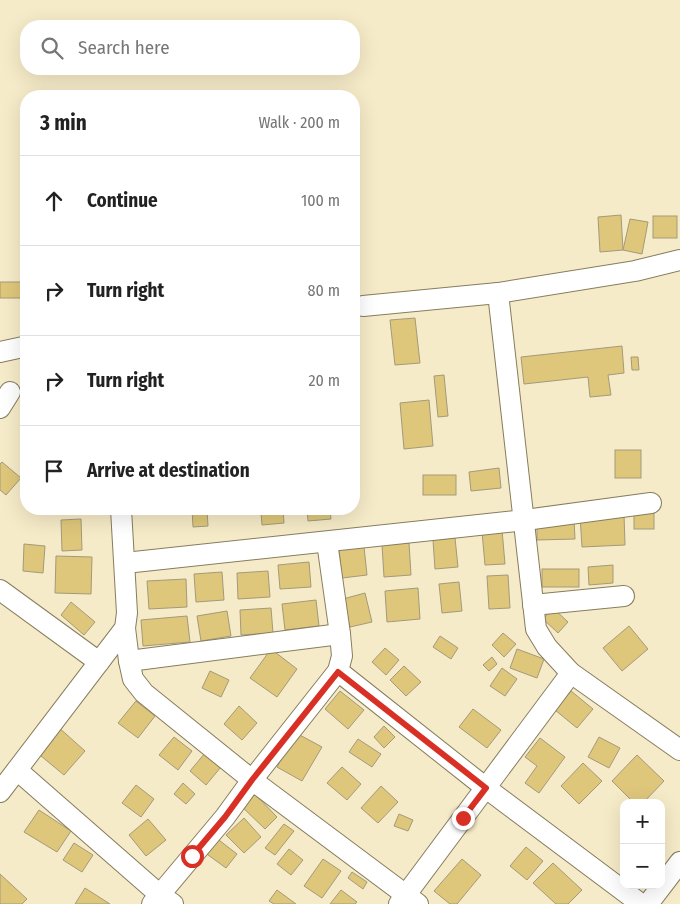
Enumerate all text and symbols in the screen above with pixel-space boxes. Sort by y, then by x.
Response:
search box [20,20,360,75]
icon: search [38,34,66,62]
text: Search here [78,36,170,59]
text: 3 min [40,110,87,136]
text: Walk · 200 m [258,113,340,132]
icon: ahead [40,187,68,215]
text: Continue [87,189,158,212]
text: 100 m [301,191,340,210]
icon: right [40,277,68,305]
text: Turn right [87,279,164,302]
text: 80 m [308,281,340,300]
icon: right [40,367,68,395]
text: Turn right [87,369,164,392]
text: 20 m [309,371,340,390]
icon: arrive [40,457,68,485]
text: Arrive at destination [87,459,250,482]
map controls [620,799,665,889]
button: + [620,799,665,844]
route end [452,807,475,830]
button: − [620,844,665,889]
route start [181,845,204,868]

